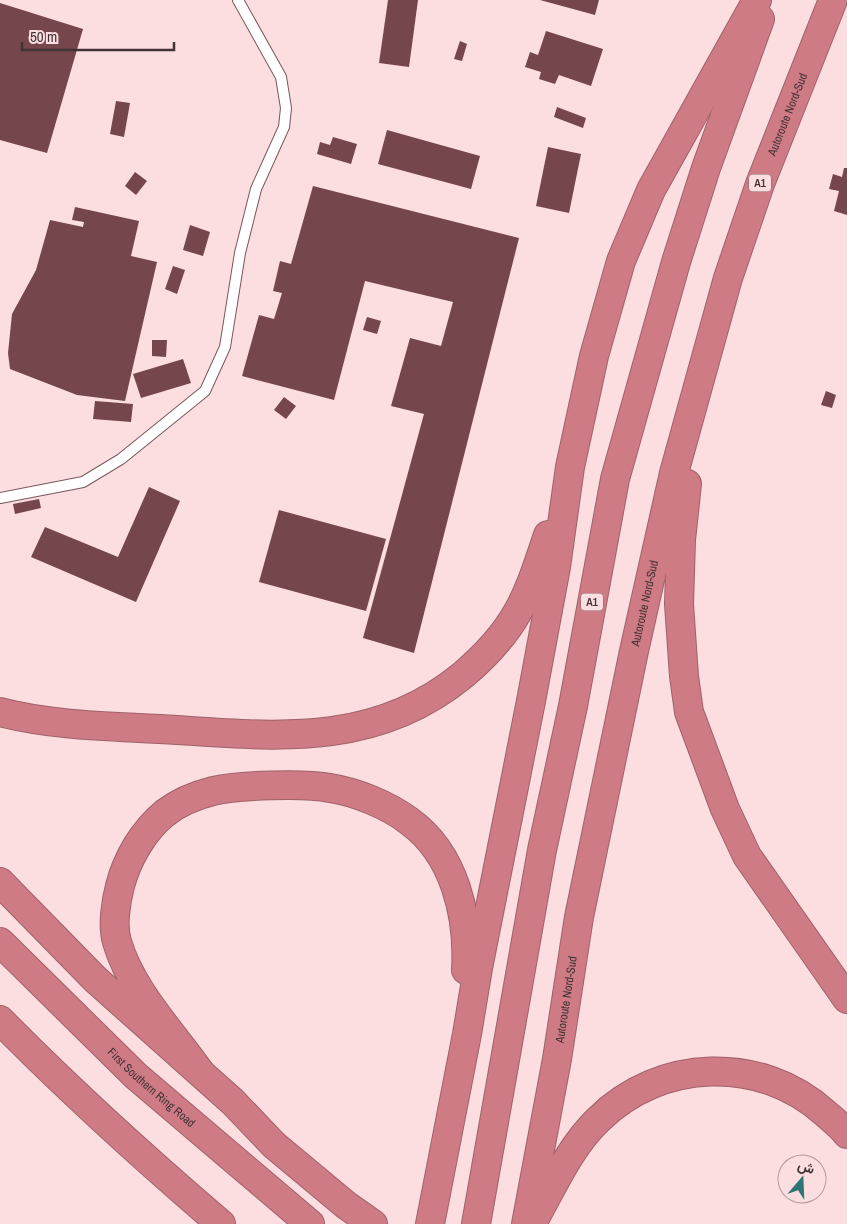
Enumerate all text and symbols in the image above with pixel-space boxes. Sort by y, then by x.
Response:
scale bar [22,20,175,52]
text: 50 m [30,26,57,47]
street label: Autoroute Nord-Sud [764,71,811,159]
road number: A1 [749,174,771,192]
street label: Autoroute Nord-Sud [627,559,662,649]
road number: A1 [581,594,603,610]
street label: Autoroute Nord-Sud [551,955,581,1045]
street label: First Southern Ring Road [104,1044,199,1131]
north arrow [777,1154,827,1204]
text: ش [795,1155,817,1178]

